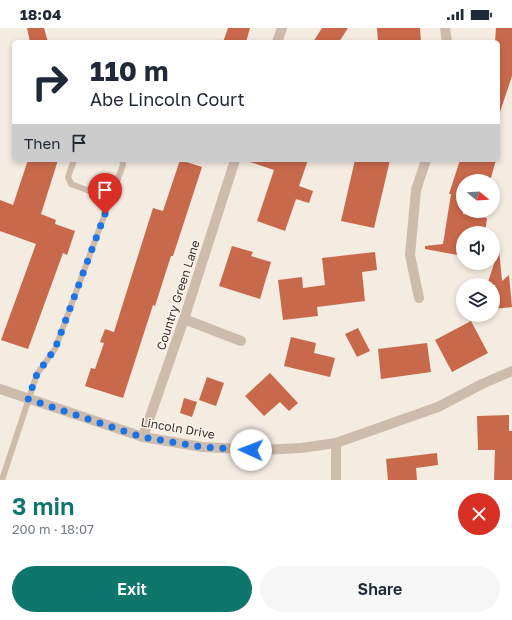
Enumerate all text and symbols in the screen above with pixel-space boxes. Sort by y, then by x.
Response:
text: 18:04 [20,5,61,23]
text: 110 m [90,54,169,87]
icon: right [24,56,76,108]
text: Abe Lincoln Court [90,88,245,110]
icon: arrive [68,132,90,154]
text: Then [24,134,60,152]
pin [88,173,122,214]
north arrow [456,174,500,218]
map controls [456,174,500,322]
icon: arrive [94,179,116,201]
button: sound [456,226,500,270]
street label: Country Green Lane [153,238,203,352]
button: layers [456,278,500,322]
street label: Lincoln Drive [140,414,216,442]
position arrow [230,429,272,471]
text: 3 min [12,491,75,520]
button: close [458,493,500,535]
text: 200 m · 18:07 [12,521,94,537]
button: Exit [12,566,252,612]
button: Share [260,566,500,612]

